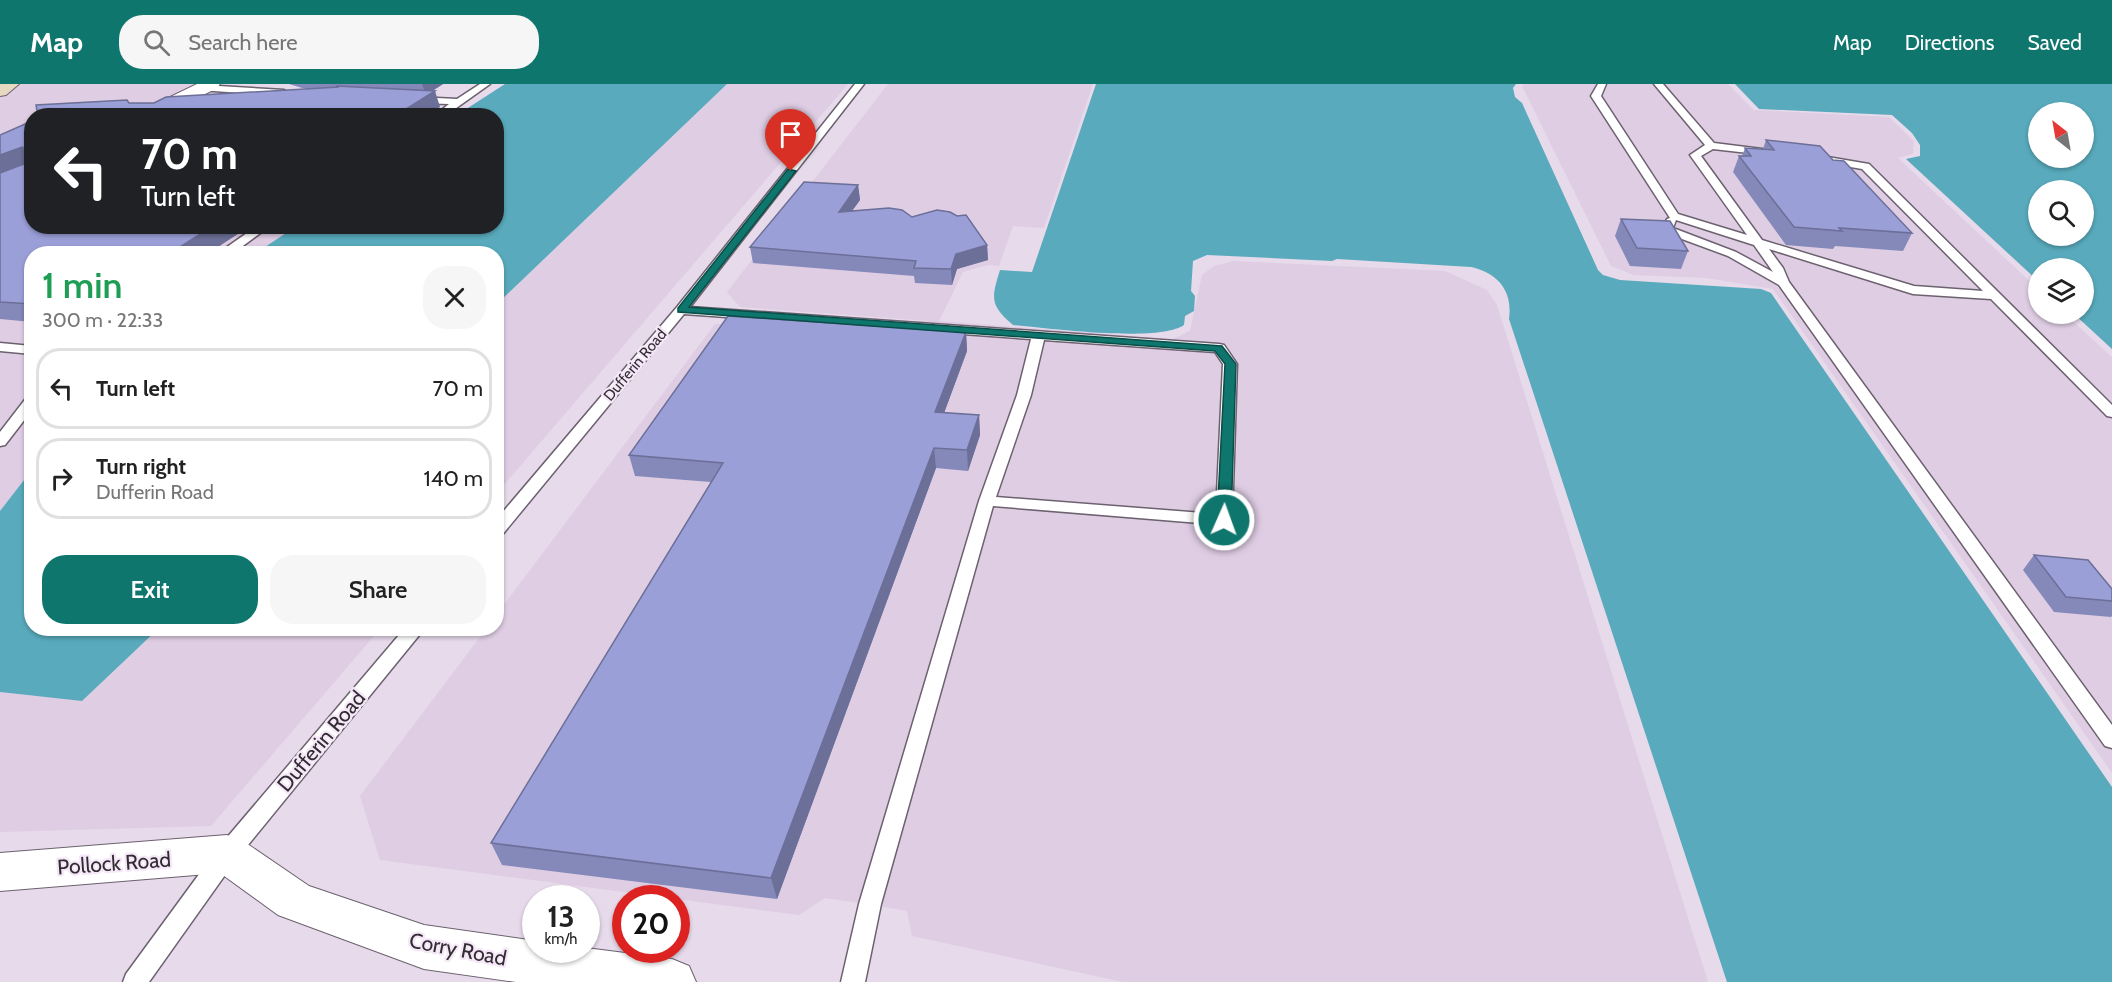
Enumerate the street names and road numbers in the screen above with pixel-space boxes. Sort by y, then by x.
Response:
street label: Dufferin Road [600,325,670,405]
street label: Dufferin Road [272,686,370,796]
street label: Pollock Road [56,847,172,879]
street label: Corry Road [407,927,509,971]

